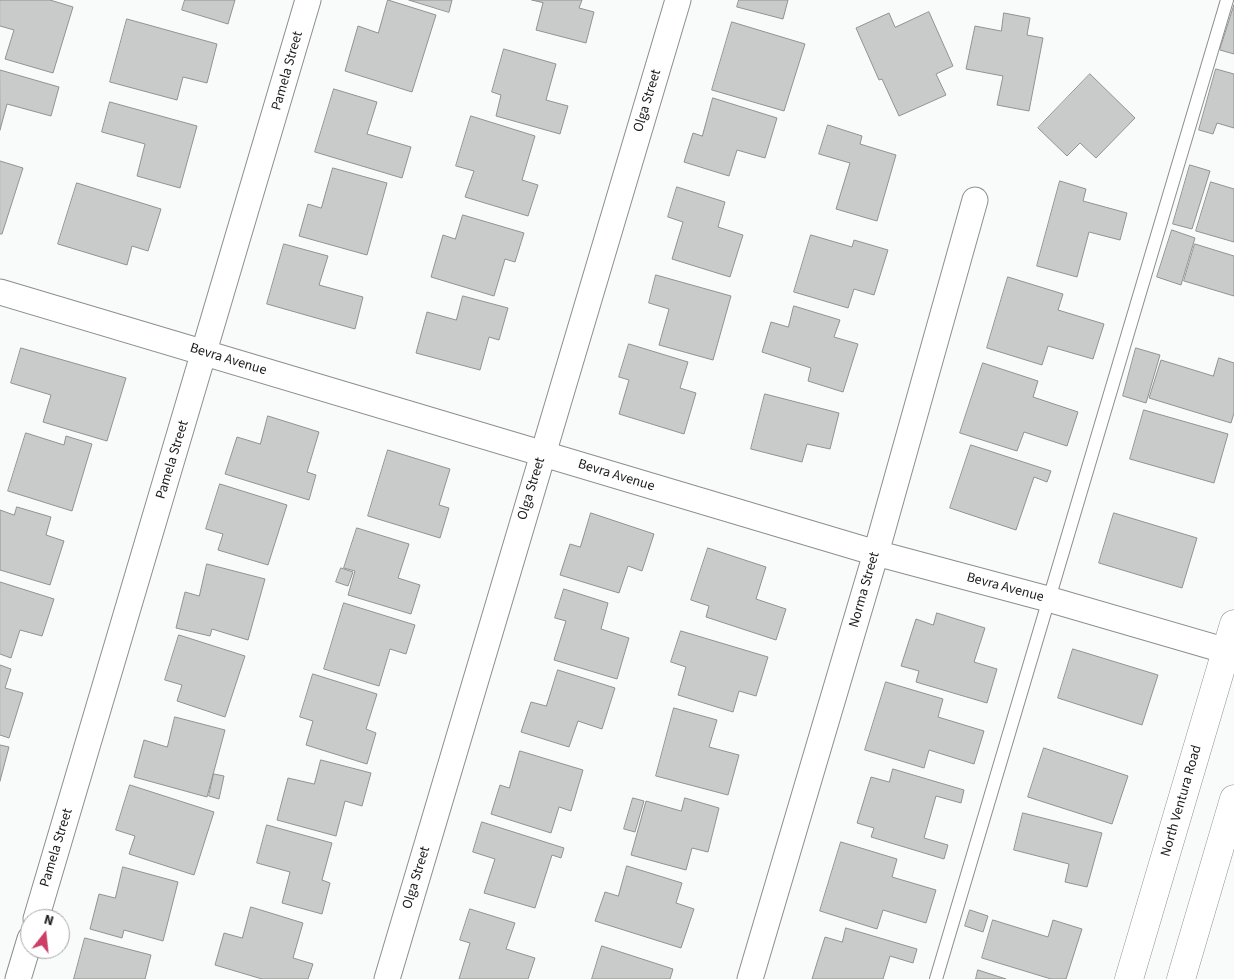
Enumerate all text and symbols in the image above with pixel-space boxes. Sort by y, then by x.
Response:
street label: Pamela Street [269,30,307,112]
street label: Olga Street [631,68,665,134]
street label: Bevra Avenue [188,340,268,380]
street label: Pamela Street [153,419,193,501]
street label: Olga Street [515,456,549,522]
street label: Bevra Avenue [576,456,656,496]
street label: Norma Street [846,550,884,630]
street label: Bevra Avenue [965,570,1045,606]
street label: North Ventura Road [1158,743,1206,859]
street label: Pamela Street [37,807,77,889]
street label: Olga Street [400,845,434,911]
north arrow [20,909,70,959]
text: N [42,910,56,931]

